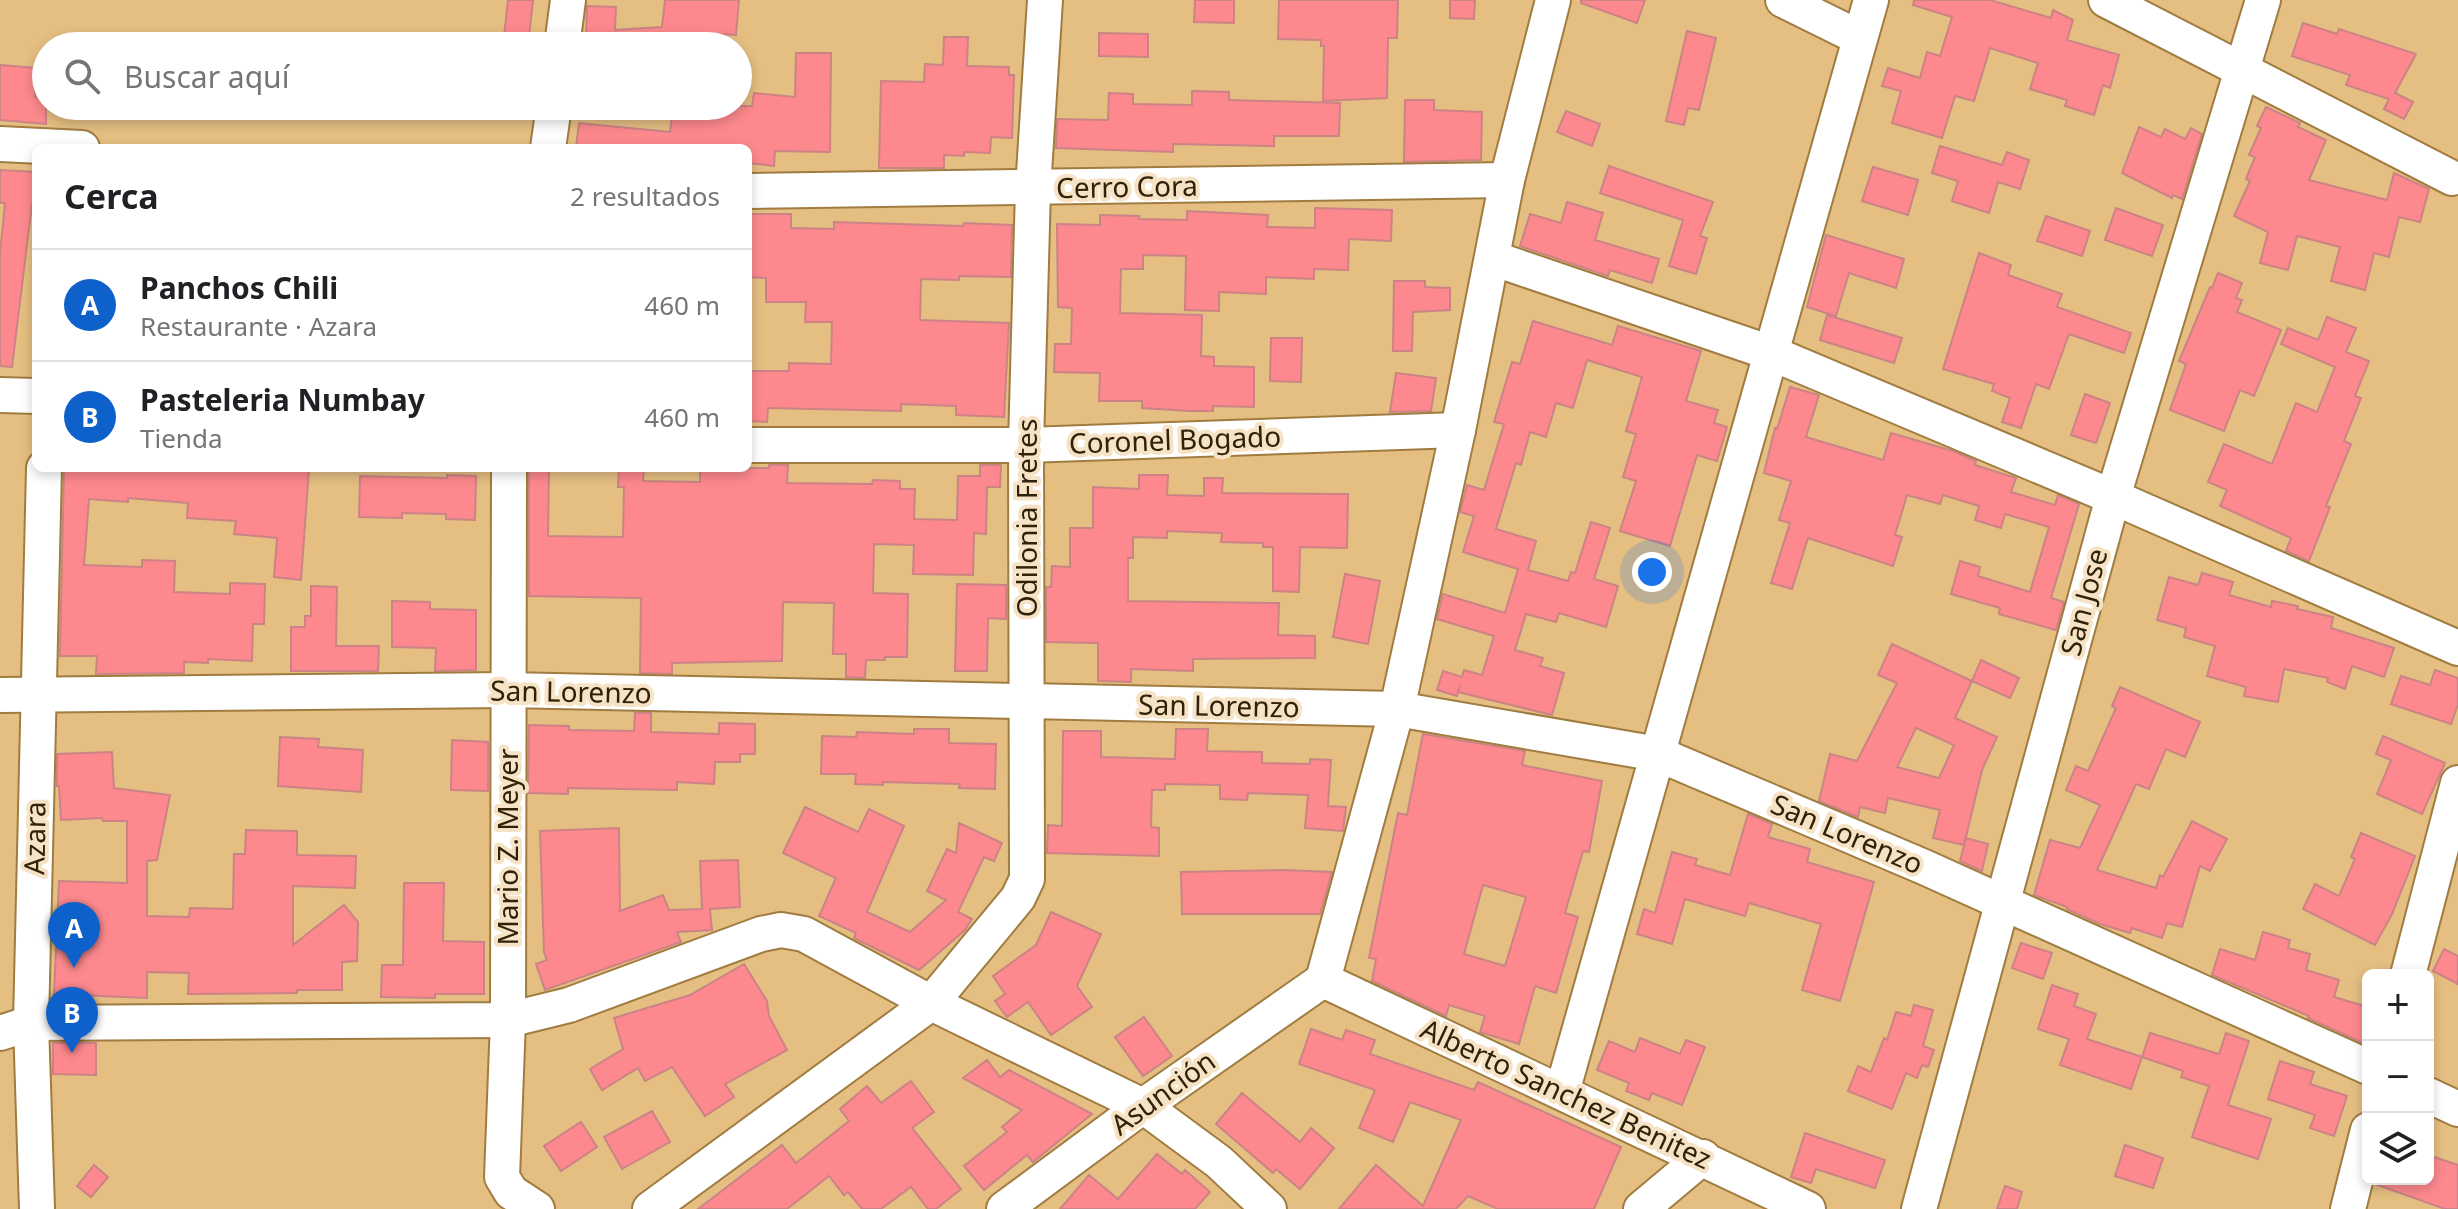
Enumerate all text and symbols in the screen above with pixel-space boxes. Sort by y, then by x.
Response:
search box [32,32,752,120]
icon: search [60,54,104,98]
text: Buscar aquí [124,56,289,97]
street label: Cerro Cora [1056,166,1198,206]
text: Cerca [64,173,159,219]
text: 2 resultados [570,178,720,214]
text: Panchos Chili [140,267,338,308]
text: A [81,287,99,323]
text: 460 m [644,287,720,323]
text: Restaurante · Azara [140,308,377,344]
text: Pasteleria Numbay [140,379,425,420]
text: B [81,399,99,435]
text: 460 m [644,399,720,435]
street label: Coronel Bogado [1068,416,1282,462]
street label: Odilonia Fretes [1007,419,1045,617]
text: Tienda [140,420,222,456]
street label: San Jose [2051,544,2116,660]
your location [1632,552,1672,592]
street label: San Lorenzo [490,671,652,711]
street label: San Lorenzo [1138,685,1300,725]
street label: Mario Z. Meyer [488,748,526,946]
street label: San Lorenzo [1766,784,1929,882]
street label: Azara [14,801,54,875]
pin: A [48,902,100,968]
map controls [2362,969,2434,1185]
button: + [2362,969,2434,1041]
pin: B [46,987,98,1053]
street label: Alberto Sanchez Benitez [1415,1009,1718,1177]
street label: Asunción [1102,1041,1222,1143]
button: − [2362,1041,2434,1113]
button: layers [2362,1113,2434,1185]

